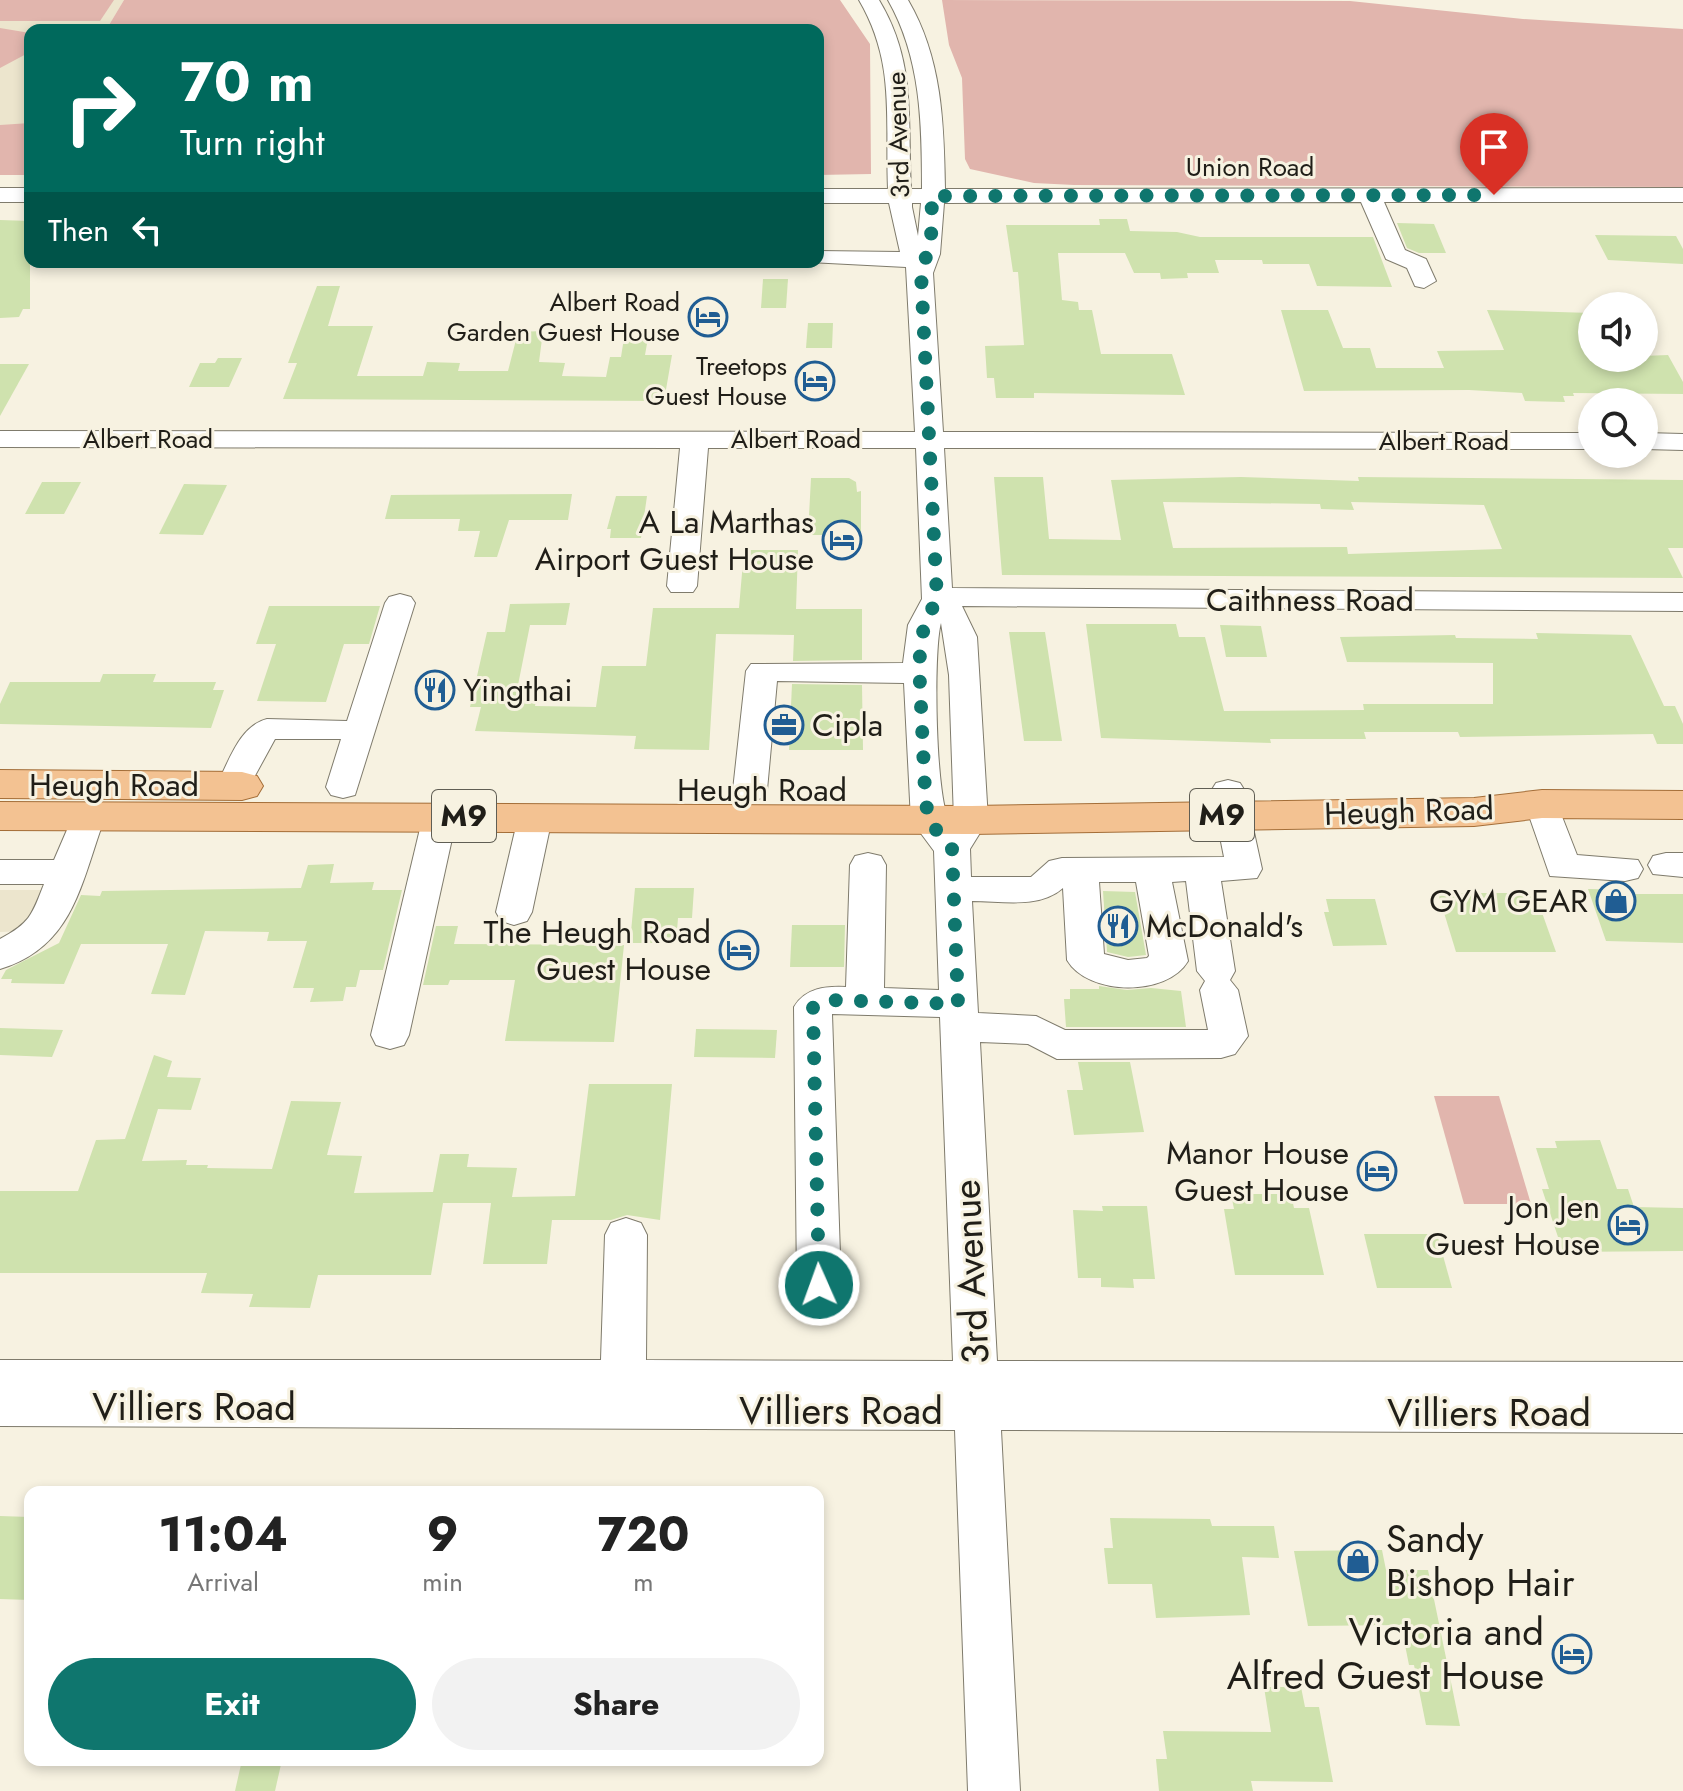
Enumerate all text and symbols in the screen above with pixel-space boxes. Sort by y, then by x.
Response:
text: 70 m [180,41,314,122]
icon: right [48,56,152,160]
street label: 3rd Avenue [877,71,919,199]
pin [1460,113,1528,195]
text: Turn right [180,116,325,168]
icon: arrive [1472,125,1516,169]
street label: Union Road [1186,148,1314,186]
icon: left [125,208,169,252]
text: Then [48,209,109,252]
place label: Albert Road Garden Guest House [447,283,680,351]
map controls [1578,292,1658,468]
button: sound [1578,292,1658,372]
hotel icon: Albert Road Garden Guest House [687,296,729,338]
place label: Treetops Guest House [645,347,787,415]
hotel icon: Treetops Guest House [794,360,836,402]
button: search [1578,388,1658,468]
street label: Albert Road [83,420,213,458]
street label: Albert Road [731,420,861,458]
street label: Albert Road [1379,422,1509,460]
place label: A La Marthas Airport Guest House [535,499,814,582]
hotel icon: A La Marthas Airport Guest House [821,519,863,561]
street label: Caithness Road [1206,577,1414,623]
place label: Yingthai [463,667,573,713]
restaurant icon: Yingthai [414,669,456,711]
place label: Cipla [812,702,883,748]
office icon: Cipla [763,704,805,746]
street label: Heugh Road [29,762,199,808]
street label: Heugh Road [677,767,847,813]
street label: Heugh Road [1323,785,1495,837]
road number: M9 [1190,789,1254,841]
road number: M9 [432,790,496,842]
place label: GYM GEAR [1429,878,1588,924]
shop icon: GYM GEAR [1595,880,1637,922]
place label: McDonald's [1146,903,1303,949]
restaurant icon: McDonald's [1097,905,1139,947]
place label: The Heugh Road Guest House [483,909,711,992]
hotel icon: The Heugh Road Guest House [718,929,760,971]
place label: Manor House Guest House [1166,1130,1349,1213]
hotel icon: Manor House Guest House [1356,1150,1398,1192]
street label: 3rd Avenue [938,1178,1003,1366]
place label: Jon Jen Guest House [1425,1184,1600,1267]
hotel icon: Jon Jen Guest House [1607,1204,1649,1246]
position arrow [777,1243,861,1327]
street label: Villiers Road [92,1379,296,1434]
street label: Villiers Road [739,1383,943,1438]
street label: Villiers Road [1387,1385,1591,1440]
text: 11:04 [158,1500,288,1569]
text: 9 [427,1500,459,1569]
text: 720 [597,1500,690,1569]
place label: Sandy Bishop Hair [1386,1511,1575,1610]
shop icon: Sandy Bishop Hair [1337,1540,1379,1582]
text: Arrival [187,1563,259,1601]
text: min [422,1563,463,1601]
text: m [633,1563,654,1601]
place label: Victoria and Alfred Guest House [1227,1604,1544,1703]
hotel icon: Victoria and Alfred Guest House [1551,1633,1593,1675]
button: Exit [48,1658,416,1750]
button: Share [432,1658,800,1750]

